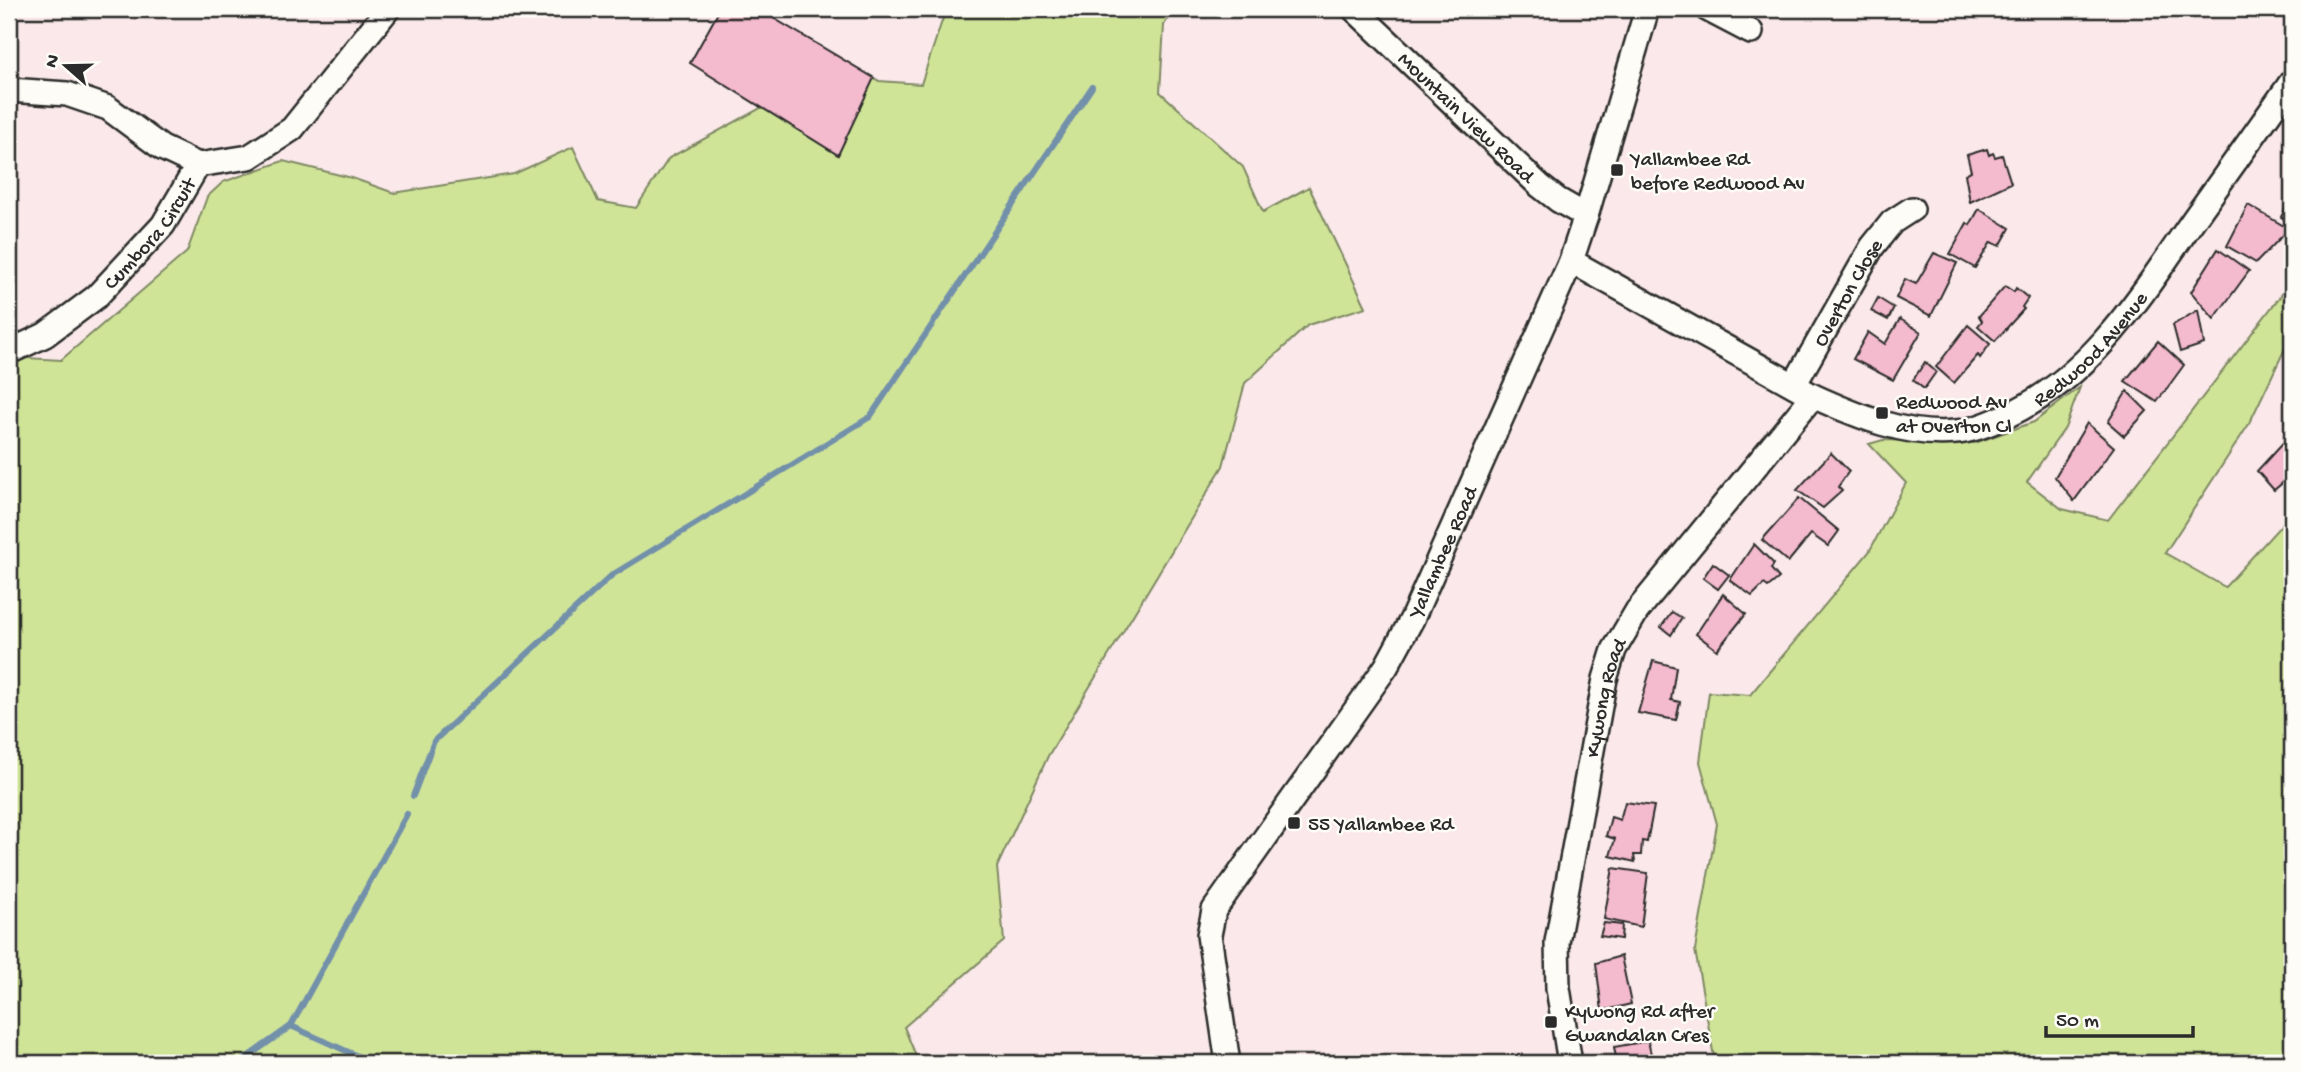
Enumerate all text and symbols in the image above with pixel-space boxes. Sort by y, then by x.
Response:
north arrow [32,32,102,102]
street label: Mountain View Road [1391,48,1539,191]
text: N [40,52,66,71]
place label: Yallambee Rd before Redwood Av [1629,149,1805,198]
marker: Yallambee Rd before Redwood Av [1609,162,1625,178]
street label: Cumbora Circuit [100,172,205,296]
street label: Overton Close [1809,234,1891,352]
street label: Redwood Avenue [2030,287,2156,414]
place label: Redwood Av at Overton Cl [1896,392,2012,441]
marker: Redwood Av at Overton Cl [1874,405,1890,421]
street label: Yallambee Road [1404,482,1486,624]
street label: Kywong Road [1582,633,1635,760]
place label: 55 Yallambee Rd [1308,814,1455,839]
marker: 55 Yallambee Rd [1286,815,1302,831]
scale bar [2046,995,2192,1039]
place label: Kywong Rd after Gwandalan Cres [1565,1001,1716,1050]
text: 50 m [2056,1010,2099,1035]
marker: Kywong Rd after Gwandalan Cres [1543,1014,1559,1030]

